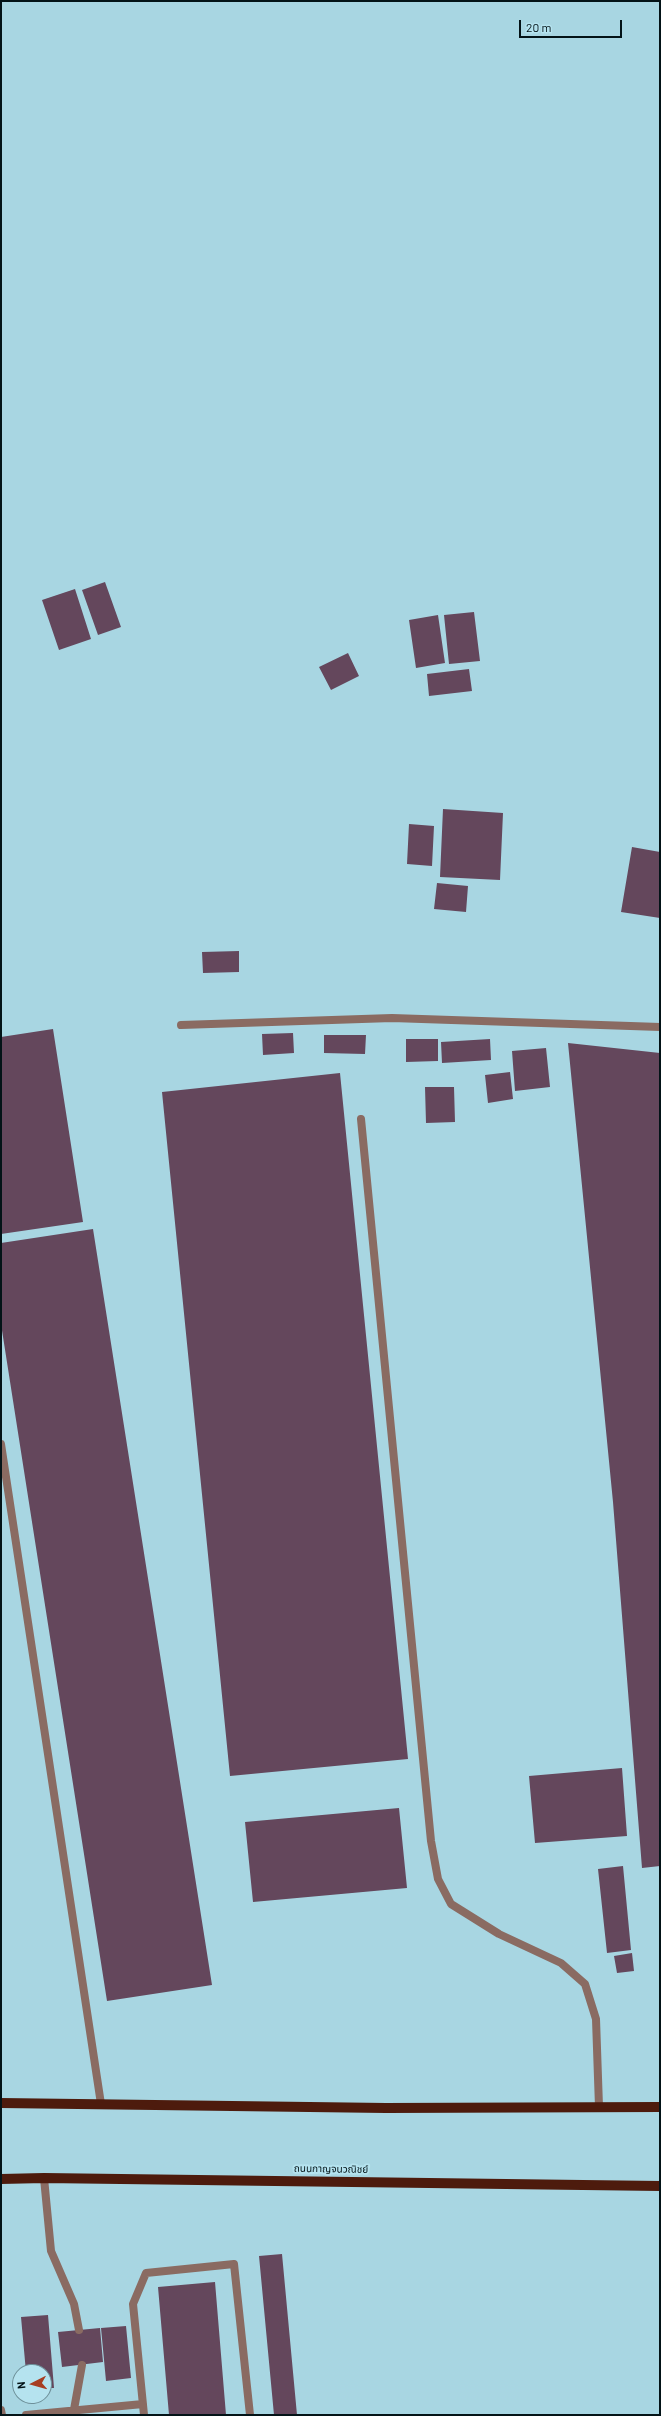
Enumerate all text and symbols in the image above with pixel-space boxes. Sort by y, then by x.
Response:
scale bar [521,12,624,38]
text: 20 m [526,20,552,34]
street label: ถนนกาญจนวณิชย์ [294,2162,368,2176]
north arrow [12,2364,52,2404]
text: N [14,2381,27,2390]

